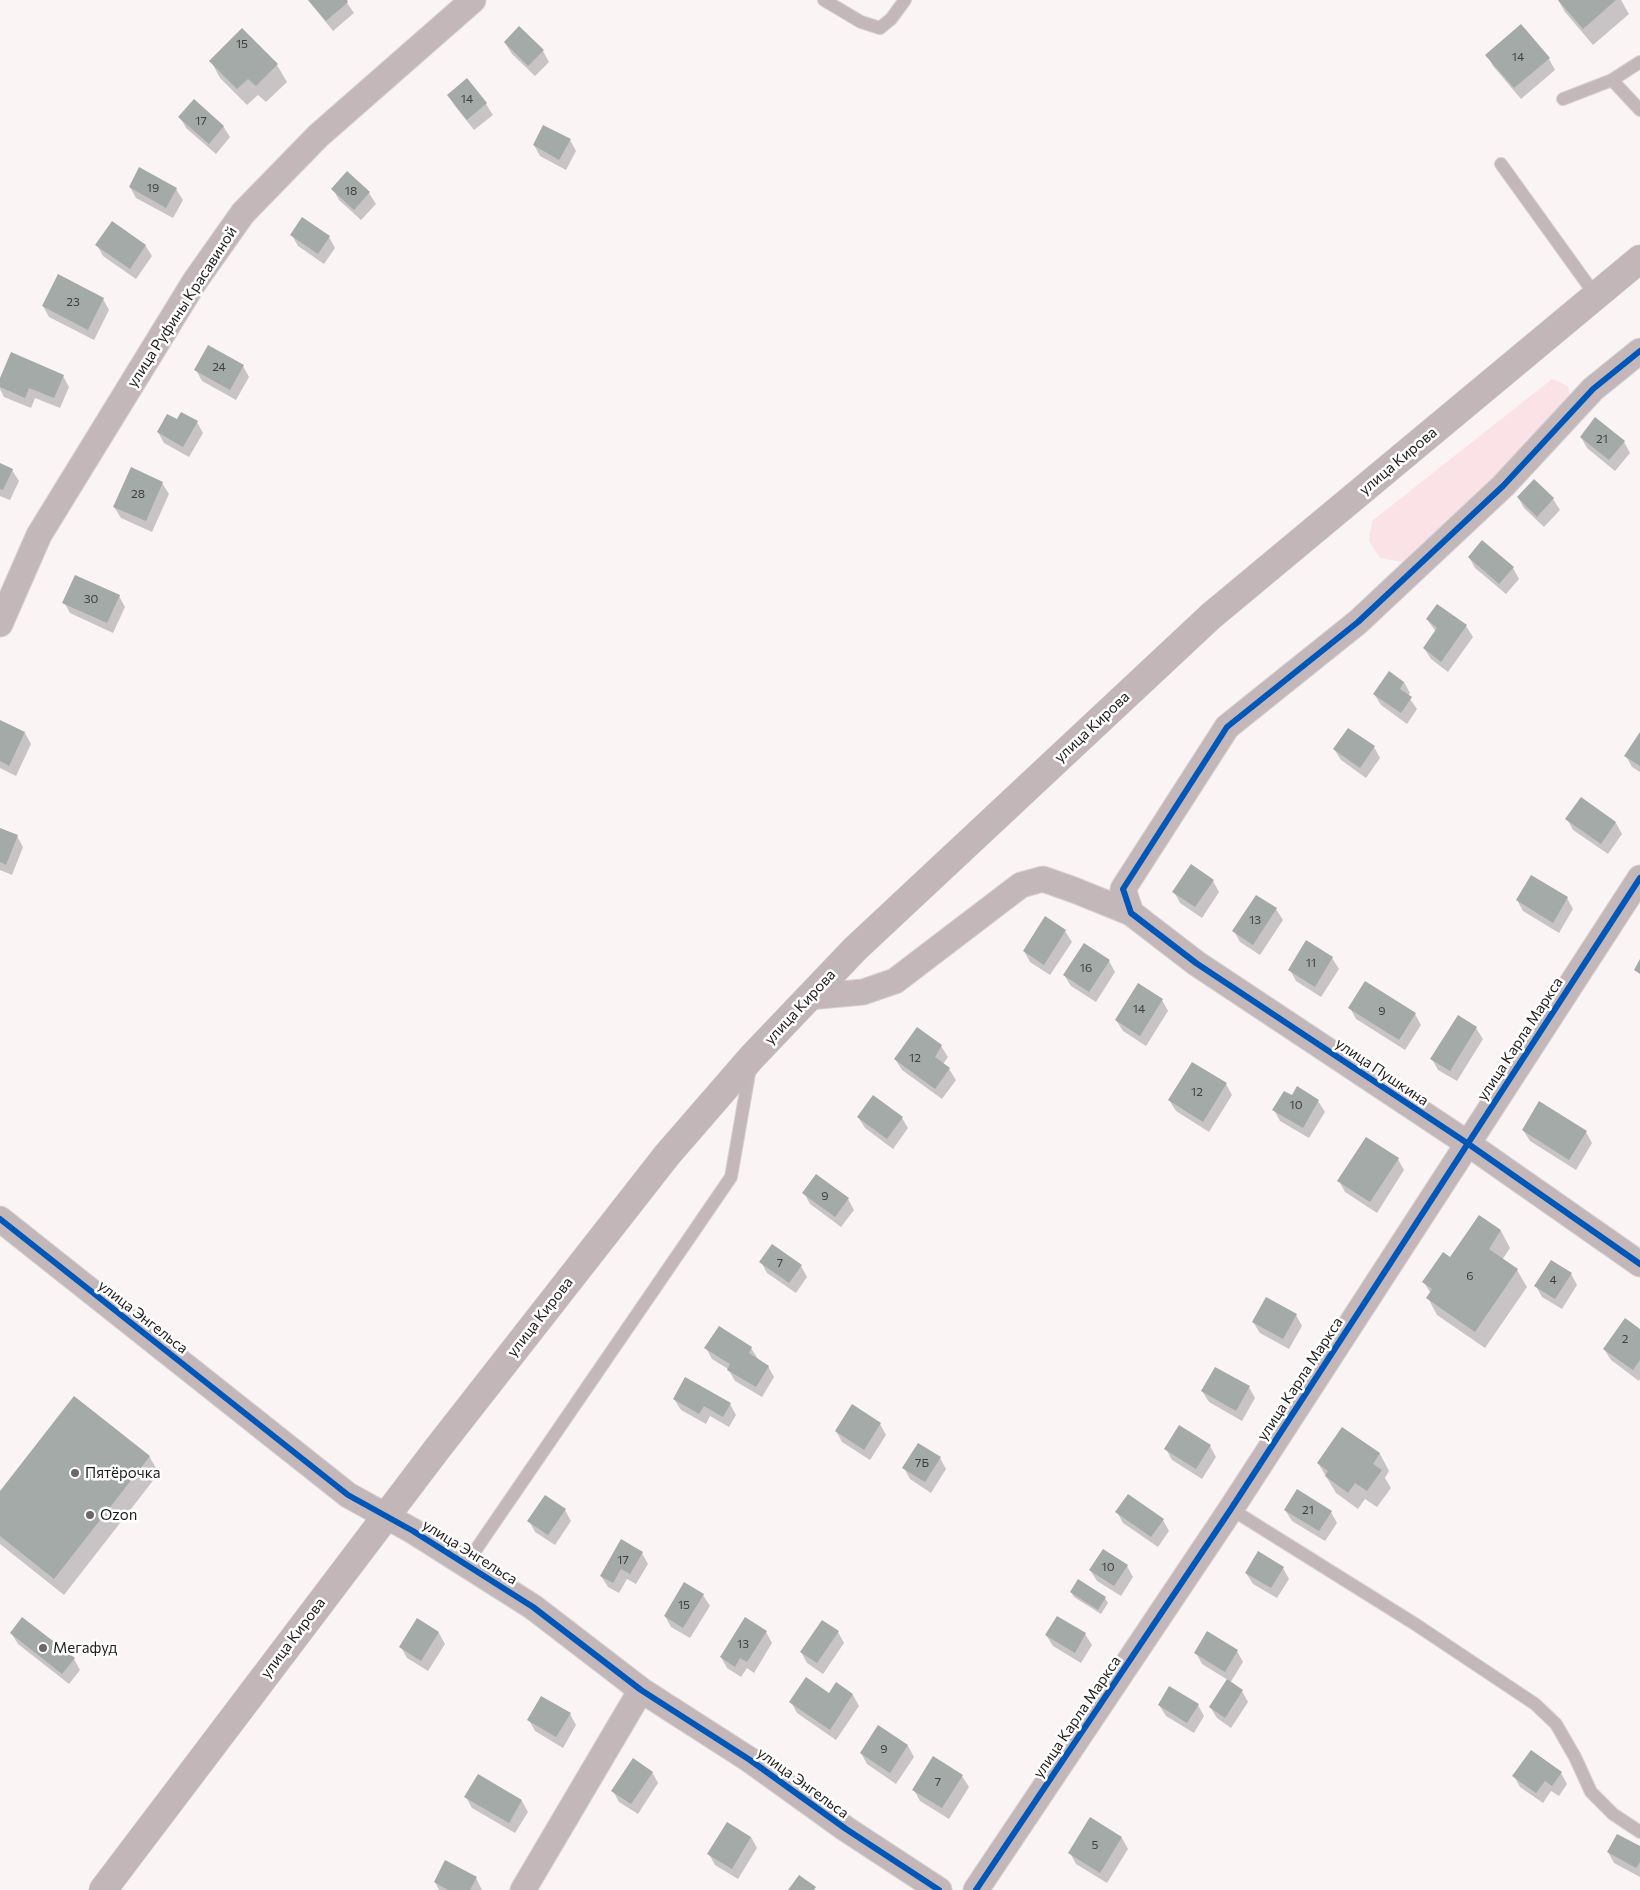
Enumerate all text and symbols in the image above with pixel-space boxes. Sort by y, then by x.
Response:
house number: 15 [236,37,248,51]
house number: 14 [1512,50,1524,64]
house number: 14 [461,92,473,106]
house number: 17 [195,114,207,128]
house number: 19 [147,181,159,195]
house number: 18 [345,184,357,198]
street label: улица Руфины Красавиной [123,223,241,391]
house number: 23 [66,295,80,309]
house number: 24 [212,360,226,374]
street label: улица Кирова [1355,423,1441,499]
house number: 21 [1596,432,1608,446]
house number: 28 [131,487,145,501]
house number: 30 [84,592,98,606]
street label: улица Кирова [1051,688,1133,766]
house number: 13 [1249,913,1261,927]
house number: 11 [1306,956,1316,970]
house number: 16 [1080,961,1092,975]
street label: улица Кирова [761,966,839,1048]
street label: улица Карла Маркса [1473,974,1567,1104]
house number: 14 [1133,1002,1145,1016]
house number: 9 [1378,1004,1386,1018]
street label: улица Пушкина [1332,1034,1432,1110]
house number: 12 [909,1051,921,1065]
house number: 12 [1191,1085,1203,1099]
house number: 10 [1290,1098,1302,1112]
house number: 9 [821,1189,829,1203]
house number: 7 [777,1256,783,1270]
house number: 6 [1466,1269,1474,1283]
house number: 4 [1549,1273,1557,1287]
street label: улица Кирова [503,1274,577,1360]
street label: улица Энгельса [95,1276,191,1358]
street label: улица Карла Маркса [1253,1314,1347,1444]
house number: 2 [1622,1332,1628,1346]
house number: 7Б [915,1456,929,1470]
place label: Пятёрочка [85,1464,160,1482]
marker: Пятёрочка [69,1467,81,1479]
house number: 21 [1302,1503,1314,1517]
place label: Ozon [100,1506,137,1524]
marker: Ozon [84,1509,96,1521]
street label: улица Энгельса [419,1516,521,1588]
house number: 17 [617,1553,629,1567]
house number: 10 [1102,1560,1114,1574]
street label: улица Кирова [257,1594,329,1682]
house number: 15 [678,1598,690,1612]
house number: 13 [737,1637,749,1651]
place label: Мегафуд [53,1639,117,1657]
marker: Мегафуд [37,1642,49,1654]
street label: улица Карла Маркса [1029,1653,1125,1781]
house number: 9 [880,1742,888,1756]
street label: улица Энгельса [754,1744,852,1822]
house number: 7 [935,1775,941,1789]
house number: 5 [1092,1838,1098,1852]

